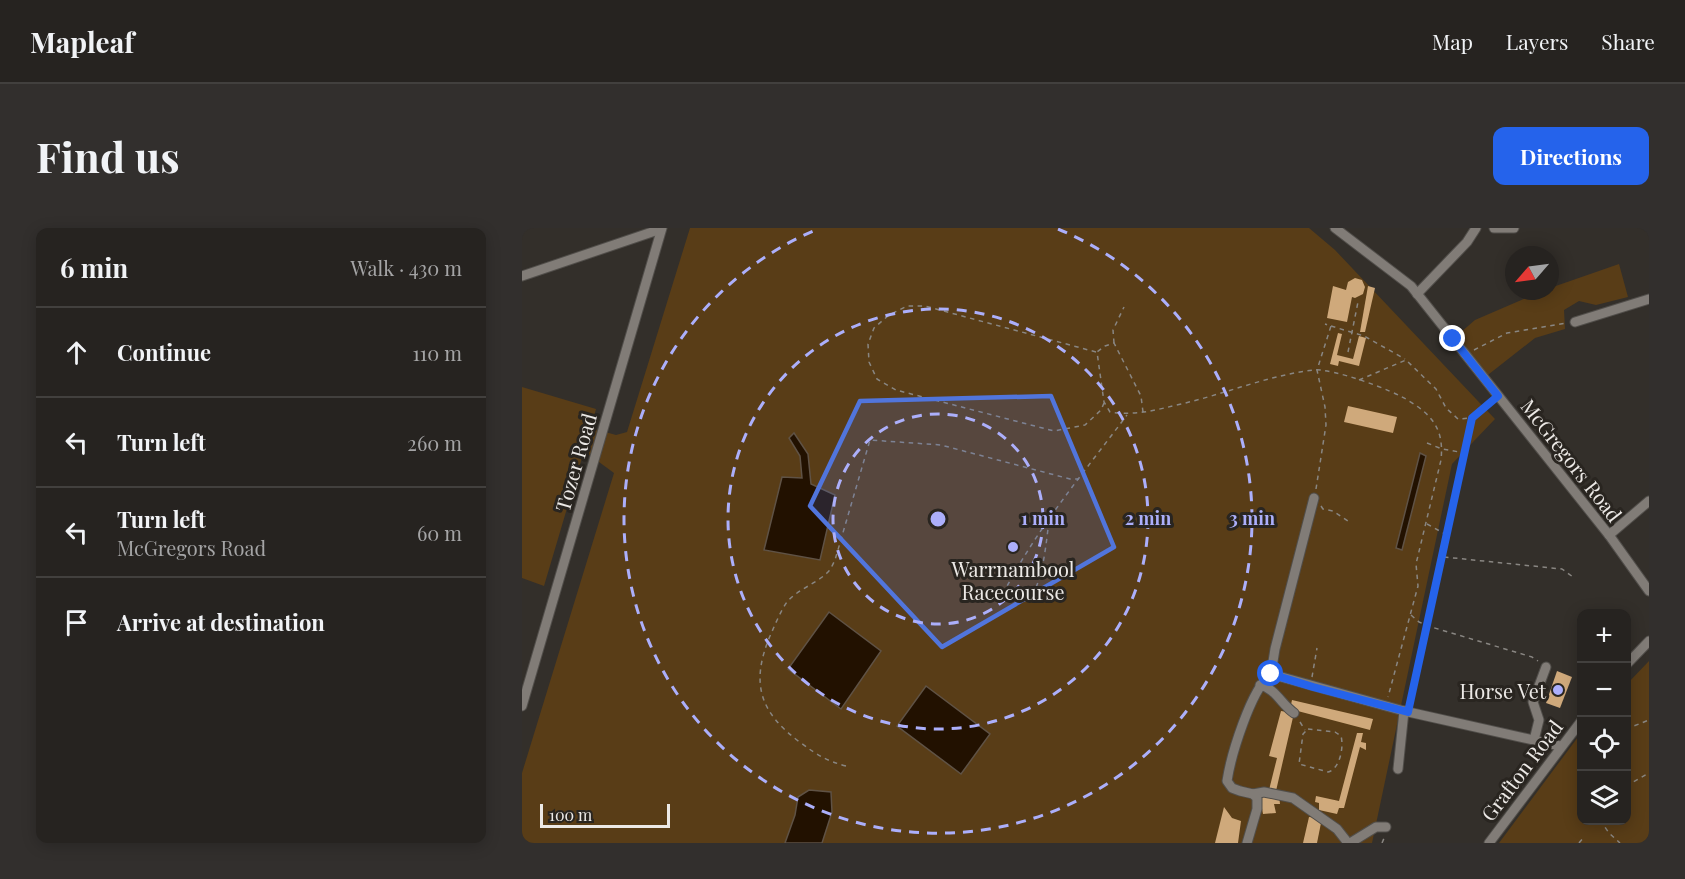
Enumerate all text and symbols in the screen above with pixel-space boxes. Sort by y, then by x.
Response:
text: Mapleaf [30,23,134,60]
text: Map [1432,27,1473,55]
text: Layers [1506,27,1568,55]
text: Share [1601,27,1655,55]
button: Directions [1493,127,1649,185]
text: Find us [36,128,180,184]
north arrow [1505,246,1559,300]
text: 6 min [60,250,128,285]
text: Walk · 430 m [350,254,462,281]
route end [1439,325,1465,351]
icon: ahead [60,336,93,369]
text: Continue [117,337,211,367]
text: 110 m [412,339,462,366]
street label: McGregors Road [1515,393,1629,527]
street label: Tozer Road [548,409,602,514]
icon: left [60,426,93,459]
text: Turn left [117,427,206,457]
text: 260 m [407,429,462,456]
text: Turn left [117,504,206,534]
text: 1 min [1021,506,1065,530]
text: 2 min [1125,506,1171,530]
text: 3 min [1229,506,1275,530]
centre of rings [928,509,948,529]
icon: left [60,516,93,549]
text: 60 m [417,519,462,546]
text: McGregors Road [117,534,266,561]
marker: Warrnambool Racecourse [1006,540,1020,554]
place label: Warrnambool Racecourse [950,555,1075,605]
icon: arrive [60,606,93,639]
text: Arrive at destination [117,607,325,637]
map controls [1577,609,1631,825]
button: + [1577,609,1631,663]
route start [1257,660,1283,686]
button: − [1577,663,1631,717]
place label: Horse Vet [1459,677,1547,704]
marker: Horse Vet [1551,683,1565,697]
street label: Grafton Road [1474,714,1568,826]
button: locate [1577,717,1631,771]
button: layers [1577,771,1631,825]
scale bar [540,801,670,828]
text: 100 m [549,804,592,825]

